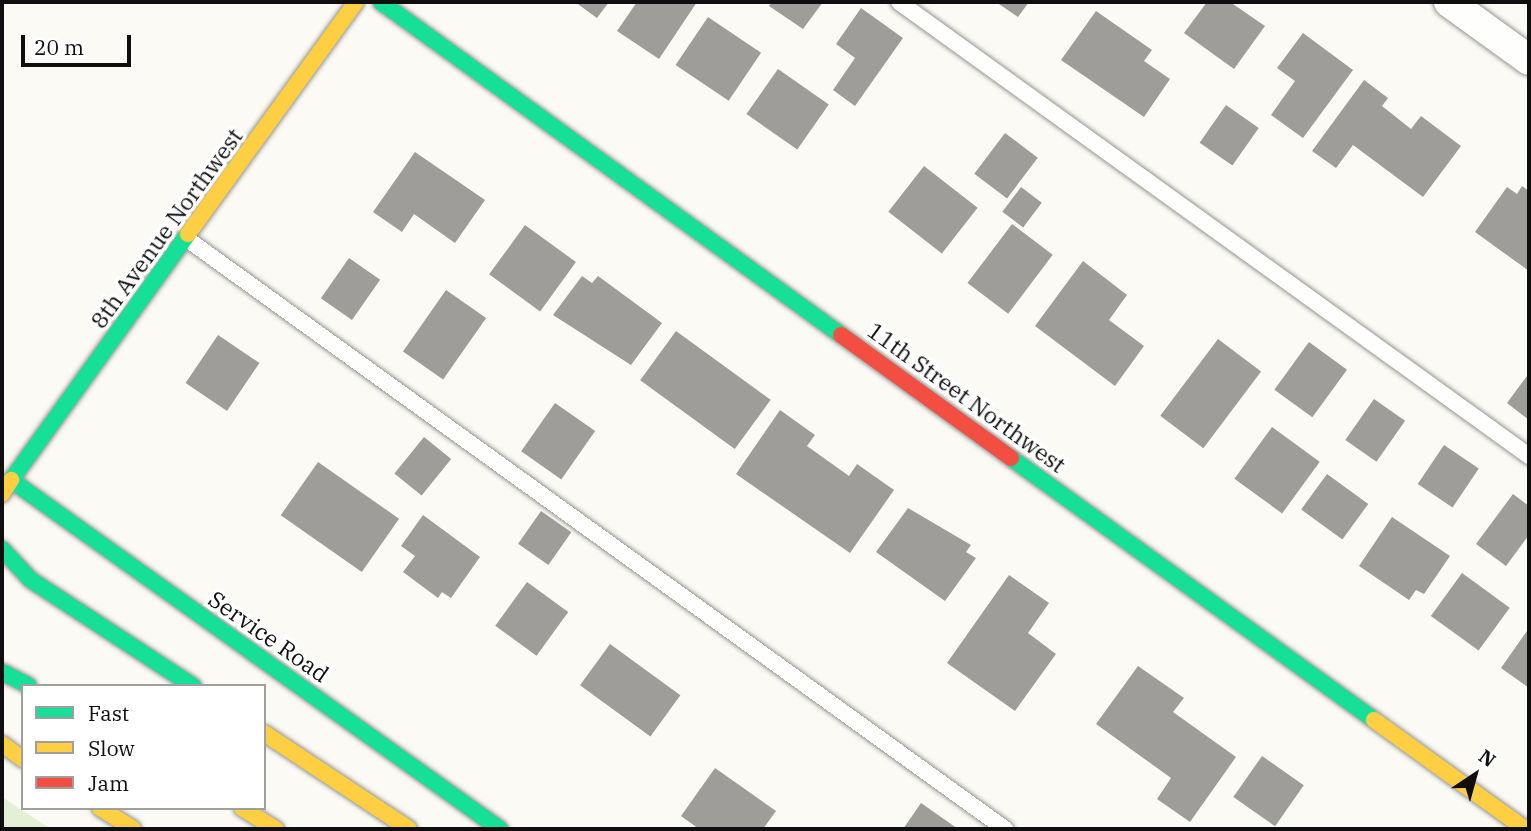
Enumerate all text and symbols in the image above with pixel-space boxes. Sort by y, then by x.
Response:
scale bar [24,21,135,65]
text: 20 m [34,33,84,61]
street label: 8th Avenue Northwest [84,123,248,333]
street label: 11th Street Northwest [863,316,1071,478]
street label: Service Road [204,584,334,688]
legend [21,684,266,810]
text: Fast [88,699,129,727]
text: Slow [88,734,135,762]
north arrow [1440,740,1510,810]
text: N [1474,744,1500,772]
text: Jam [88,769,129,797]

